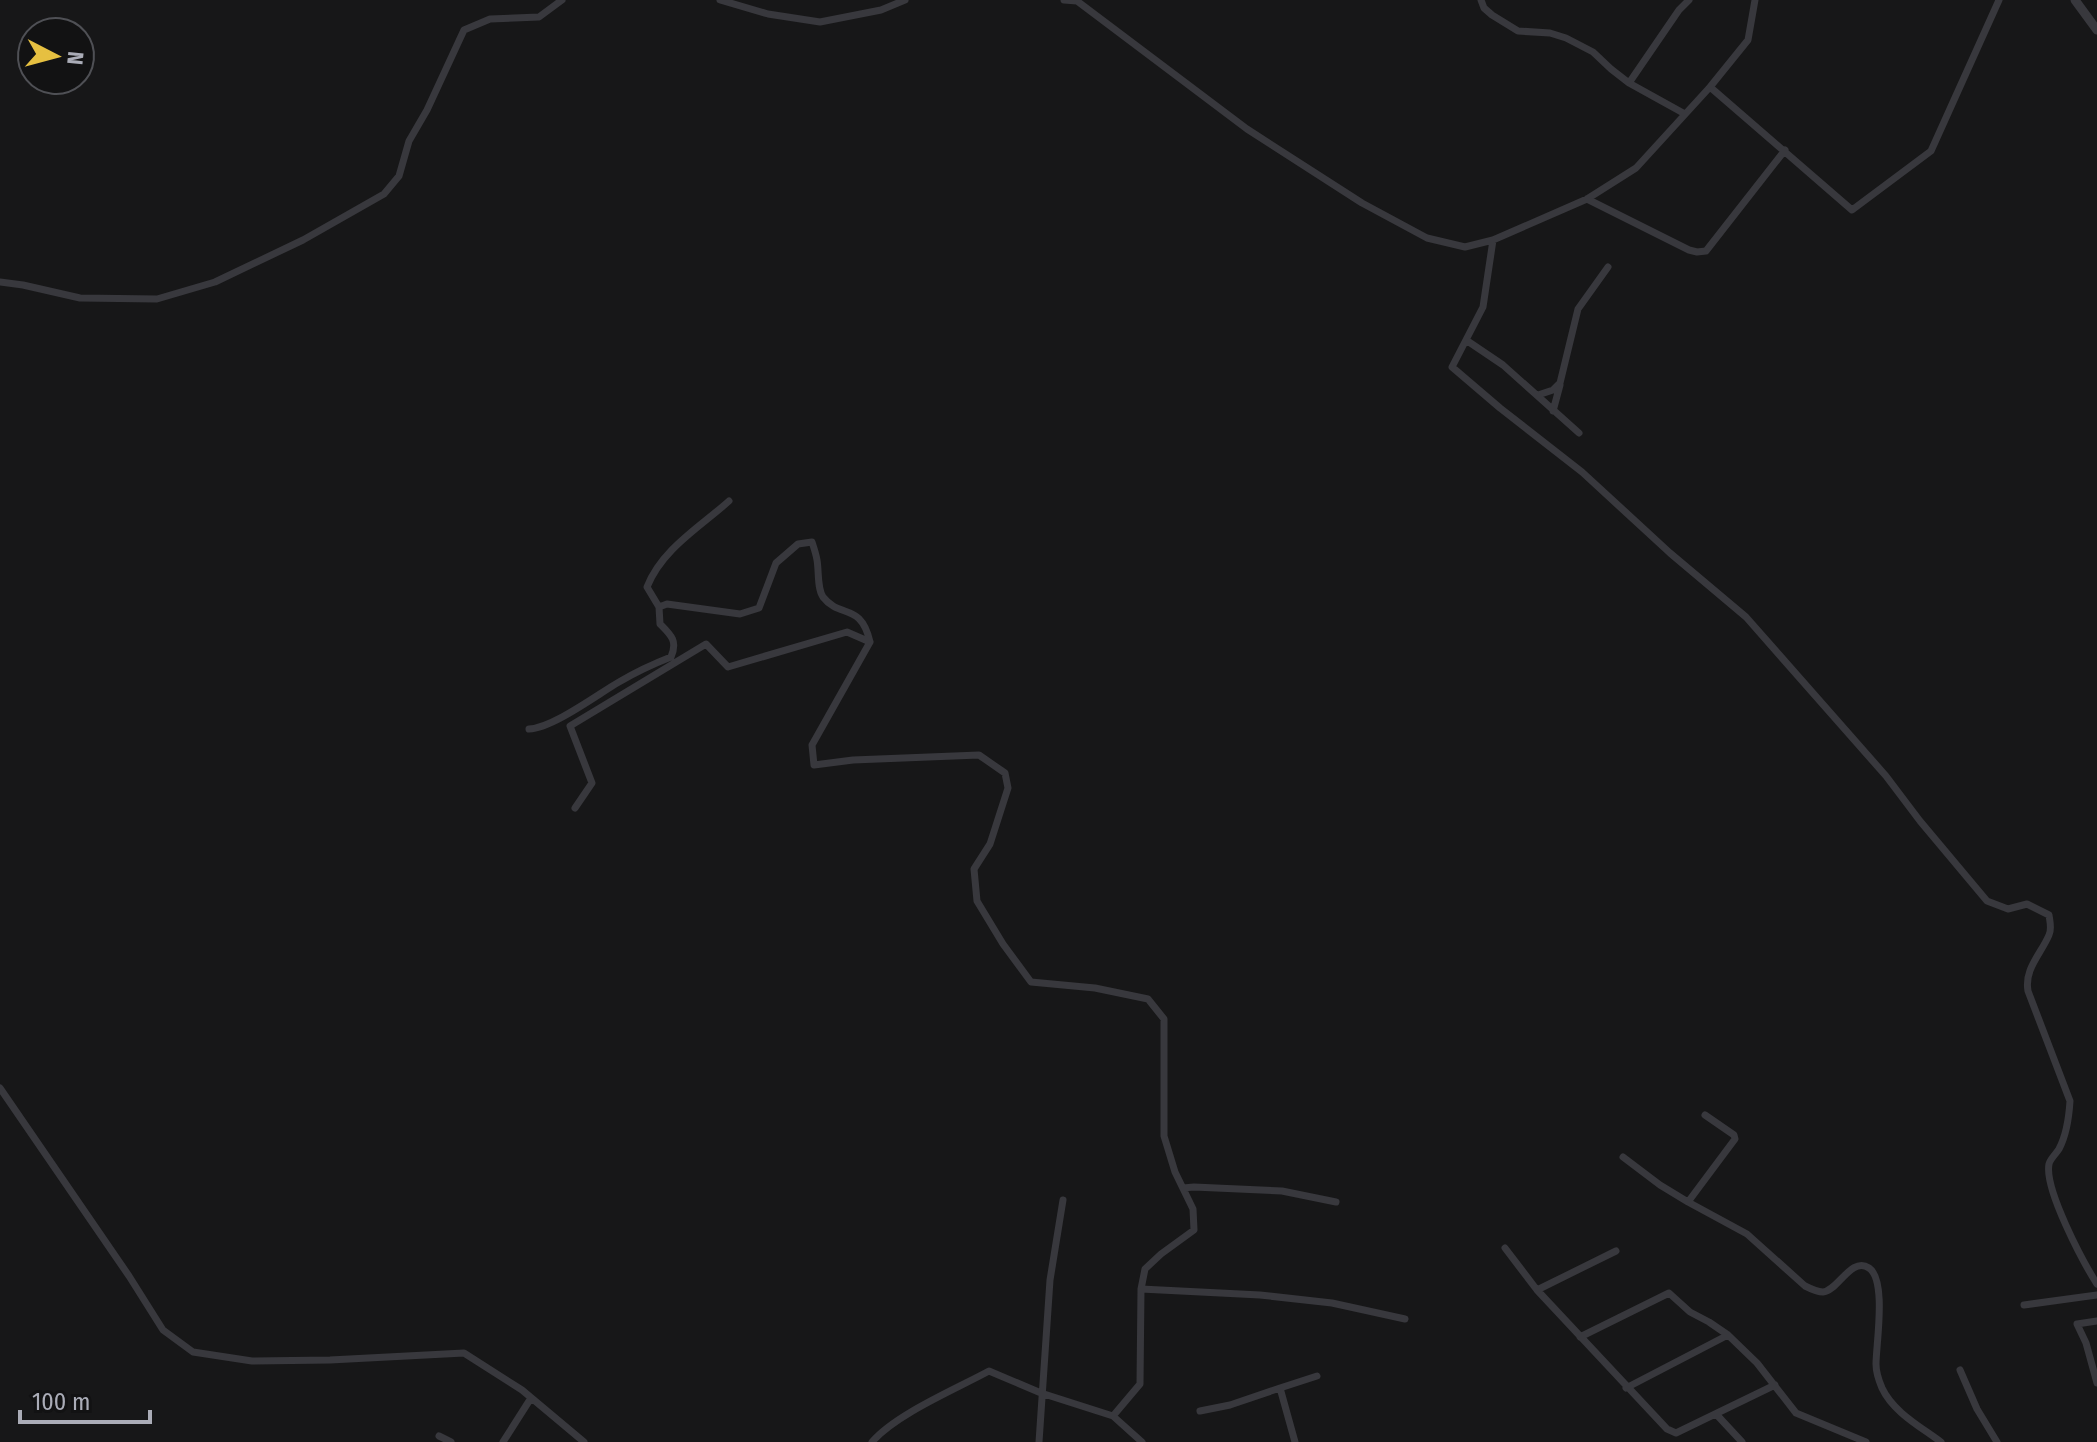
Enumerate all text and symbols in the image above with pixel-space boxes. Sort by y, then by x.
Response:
north arrow [16,16,96,96]
text: N [61,50,90,66]
scale bar [20,1374,150,1424]
text: 100 m [32,1388,90,1416]

